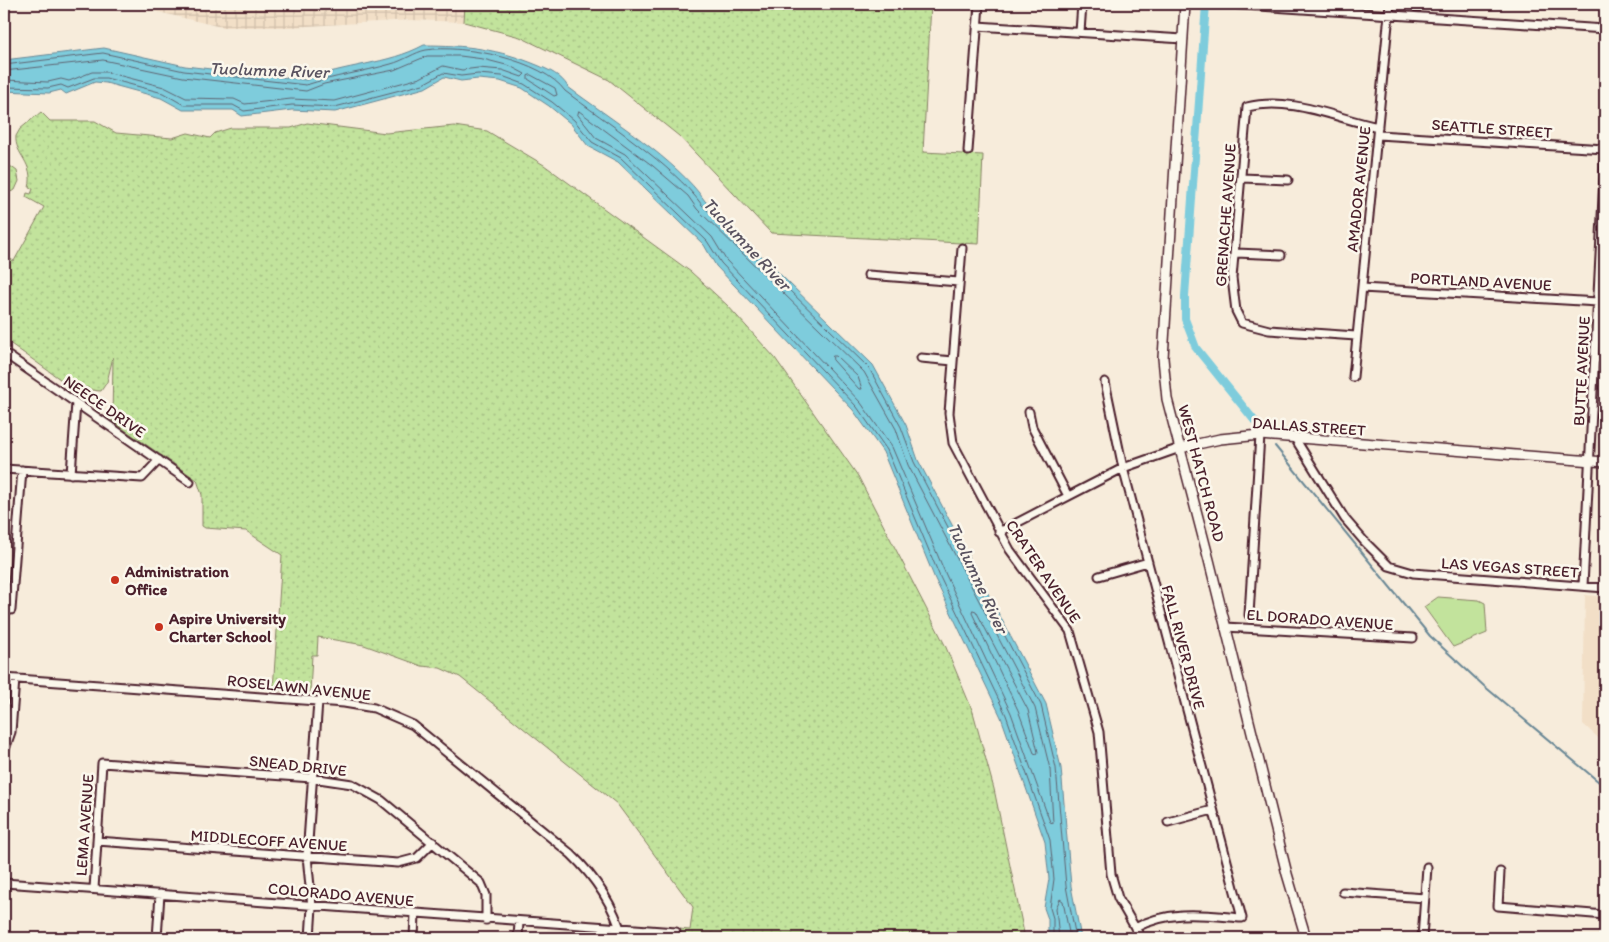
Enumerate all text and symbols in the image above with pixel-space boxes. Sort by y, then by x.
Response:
water label: Tuolumne River [209,57,331,83]
street label: SEATTLE STREET [1431,115,1553,142]
street label: AMADOR AVENUE [1342,125,1375,253]
street label: GRENACHE AVENUE [1211,143,1240,287]
water label: Tuolumne River [698,193,797,297]
street label: PORTLAND AVENUE [1410,268,1552,295]
street label: BUTTE AVENUE [1569,315,1594,427]
street label: NEECE DRIVE [60,371,149,442]
street label: WEST HATCH ROAD [1174,402,1229,544]
street label: DALLAS STREET [1251,413,1367,440]
street label: CRATER AVENUE [1002,516,1085,627]
water label: Tuolumne River [943,519,1014,639]
street label: LAS VEGAS STREET [1441,553,1579,582]
place label: Administration Office [124,562,229,599]
marker: Administration Office [109,574,121,586]
street label: FALL RIVER DRIVE [1158,583,1209,712]
street label: EL DORADO AVENUE [1246,605,1394,634]
place label: Aspire University Charter School [168,609,286,646]
marker: Aspire University Charter School [153,621,165,633]
street label: ROSELAWN AVENUE [226,670,372,705]
street label: SNEAD DRIVE [248,751,348,780]
street label: LEMA AVENUE [71,773,98,877]
street label: MIDDLECOFF AVENUE [190,826,348,855]
street label: COLORADO AVENUE [267,879,415,910]

